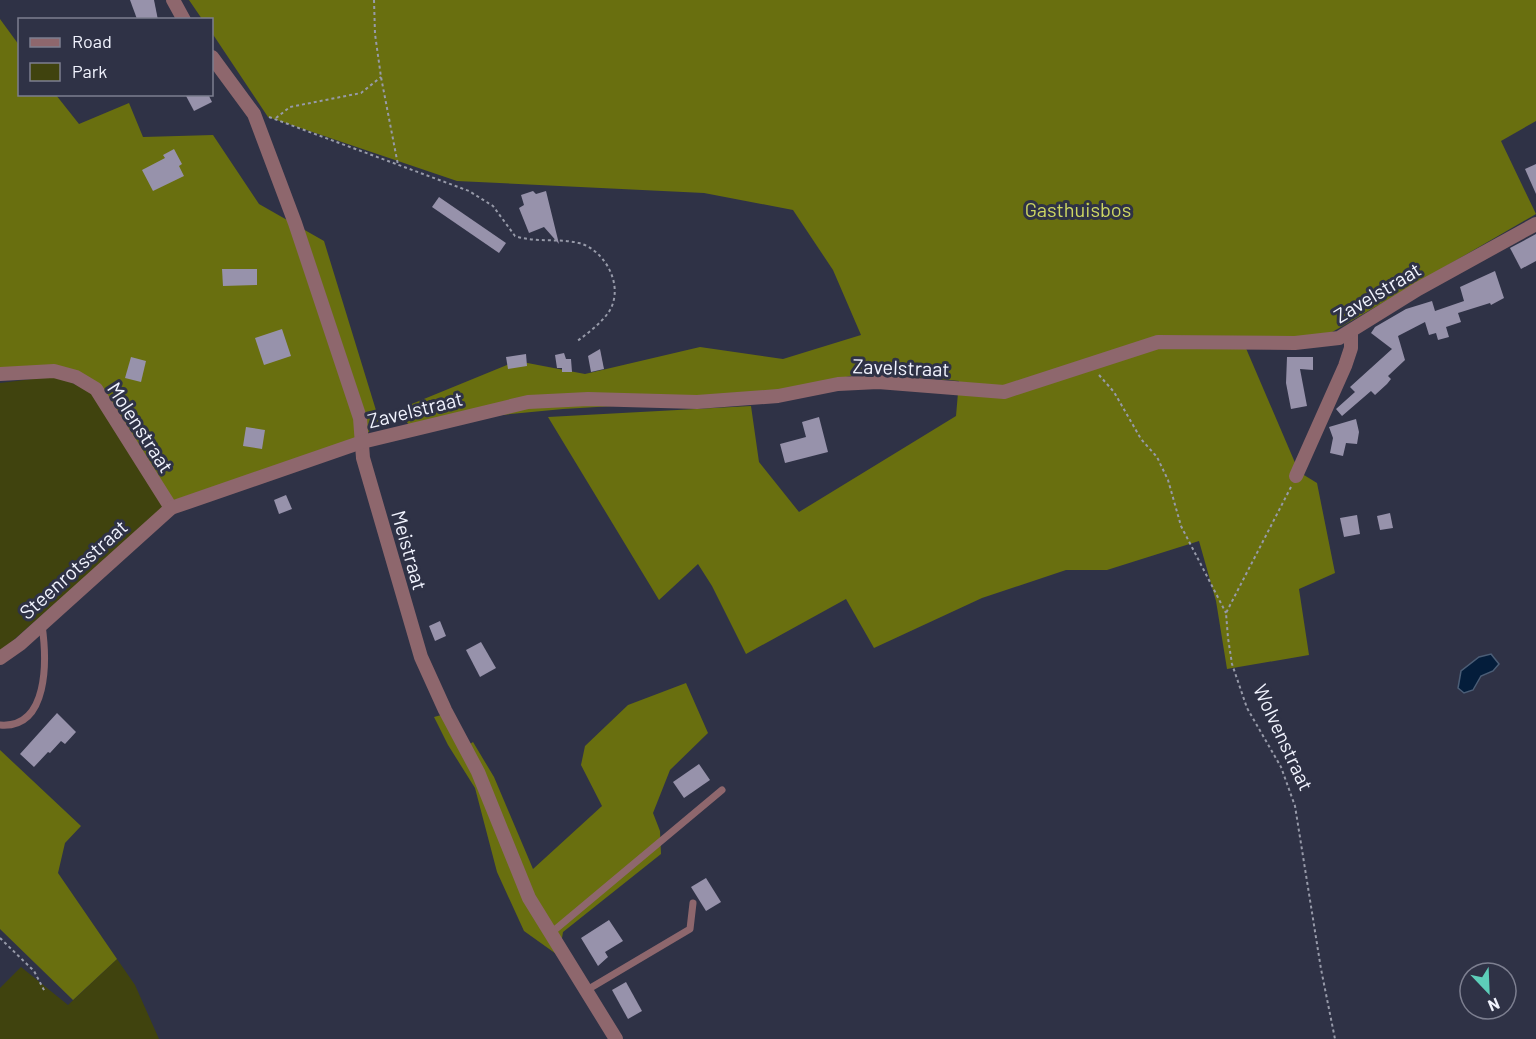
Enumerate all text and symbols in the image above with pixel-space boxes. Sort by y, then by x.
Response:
legend [18,18,213,96]
text: Road [72,30,112,52]
text: Park [72,60,107,82]
park label: Gasthuisbos [1025,197,1131,221]
street label: Zavelstraat [1329,257,1425,327]
street label: Zavelstraat [852,353,950,381]
street label: Molenstraat [103,377,179,477]
street label: Zavelstraat [365,386,465,432]
street label: Meistraat [387,507,433,593]
street label: Steenrotsstraat [14,514,132,624]
street label: Wolvenstraat [1249,680,1319,794]
north arrow [1458,961,1518,1021]
text: N [1485,994,1503,1016]

